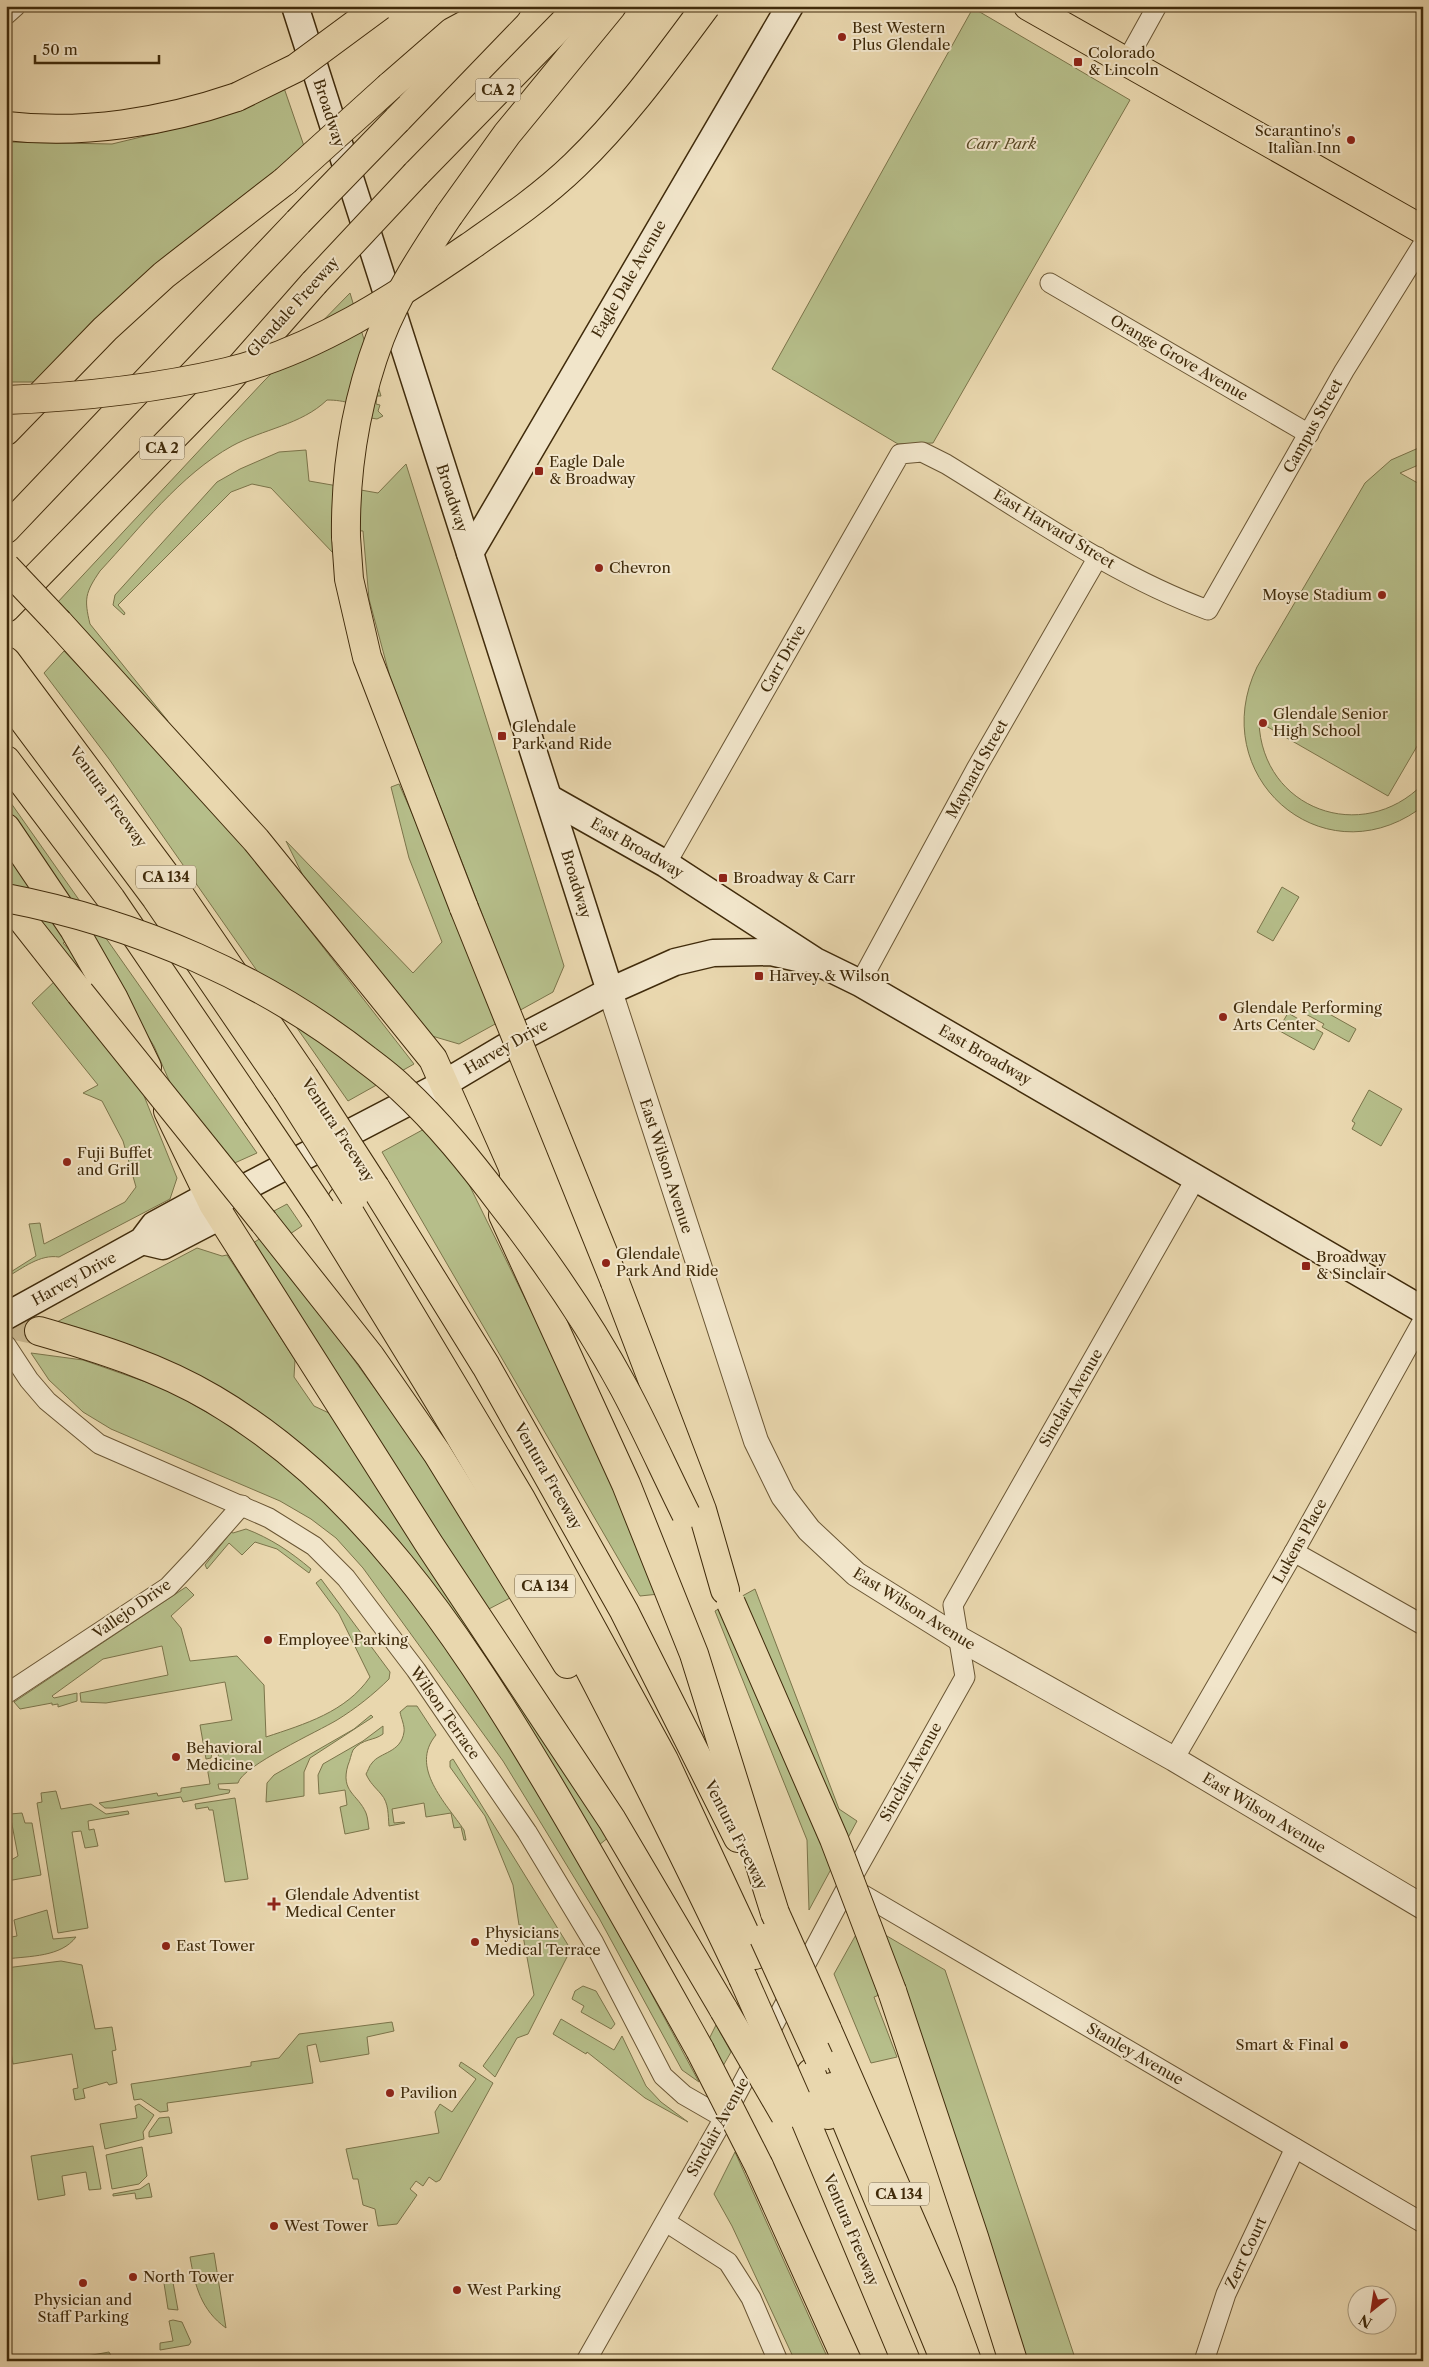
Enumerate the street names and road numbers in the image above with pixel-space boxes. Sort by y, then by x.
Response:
street label: Broadway [310,76,350,150]
road number: CA 2 [476,78,520,102]
street label: Eagle Dale Avenue [587,217,670,341]
street label: Glendale Freeway [243,252,343,361]
street label: Orange Grove Avenue [1107,310,1252,405]
street label: Campus Street [1279,375,1347,476]
road number: CA 2 [140,436,184,459]
street label: Broadway [433,461,473,535]
street label: East Harvard Street [990,485,1119,573]
street label: Carr Drive [756,622,809,696]
street label: Maynard Street [942,715,1012,821]
street label: Ventura Freeway [65,742,152,851]
street label: East Broadway [587,813,688,882]
street label: Broadway [557,847,596,921]
road number: CA 134 [136,866,196,889]
street label: Harvey Drive [460,1015,551,1078]
street label: East Broadway [935,1020,1036,1089]
street label: Ventura Freeway [297,1073,379,1186]
street label: East Wilson Avenue [636,1096,697,1236]
street label: Harvey Drive [28,1248,119,1310]
street label: Sinclair Avenue [1035,1345,1106,1450]
street label: Ventura Freeway [510,1418,587,1533]
street label: Lukens Place [1268,1495,1331,1586]
street label: East Wilson Avenue [850,1563,979,1654]
road number: CA 134 [515,1574,575,1598]
street label: Vallejo Drive [88,1575,174,1643]
street label: Wilson Terrace [406,1662,484,1763]
street label: Sinclair Avenue [875,1719,946,1825]
street label: East Wilson Avenue [1199,1768,1329,1857]
street label: Ventura Freeway [700,1776,772,1893]
street label: Stanley Avenue [1083,2018,1187,2089]
street label: Sinclair Avenue [682,2074,753,2180]
street label: Ventura Freeway [819,2170,884,2289]
road number: CA 134 [869,2182,929,2206]
street label: Zerr Court [1221,2213,1271,2291]

